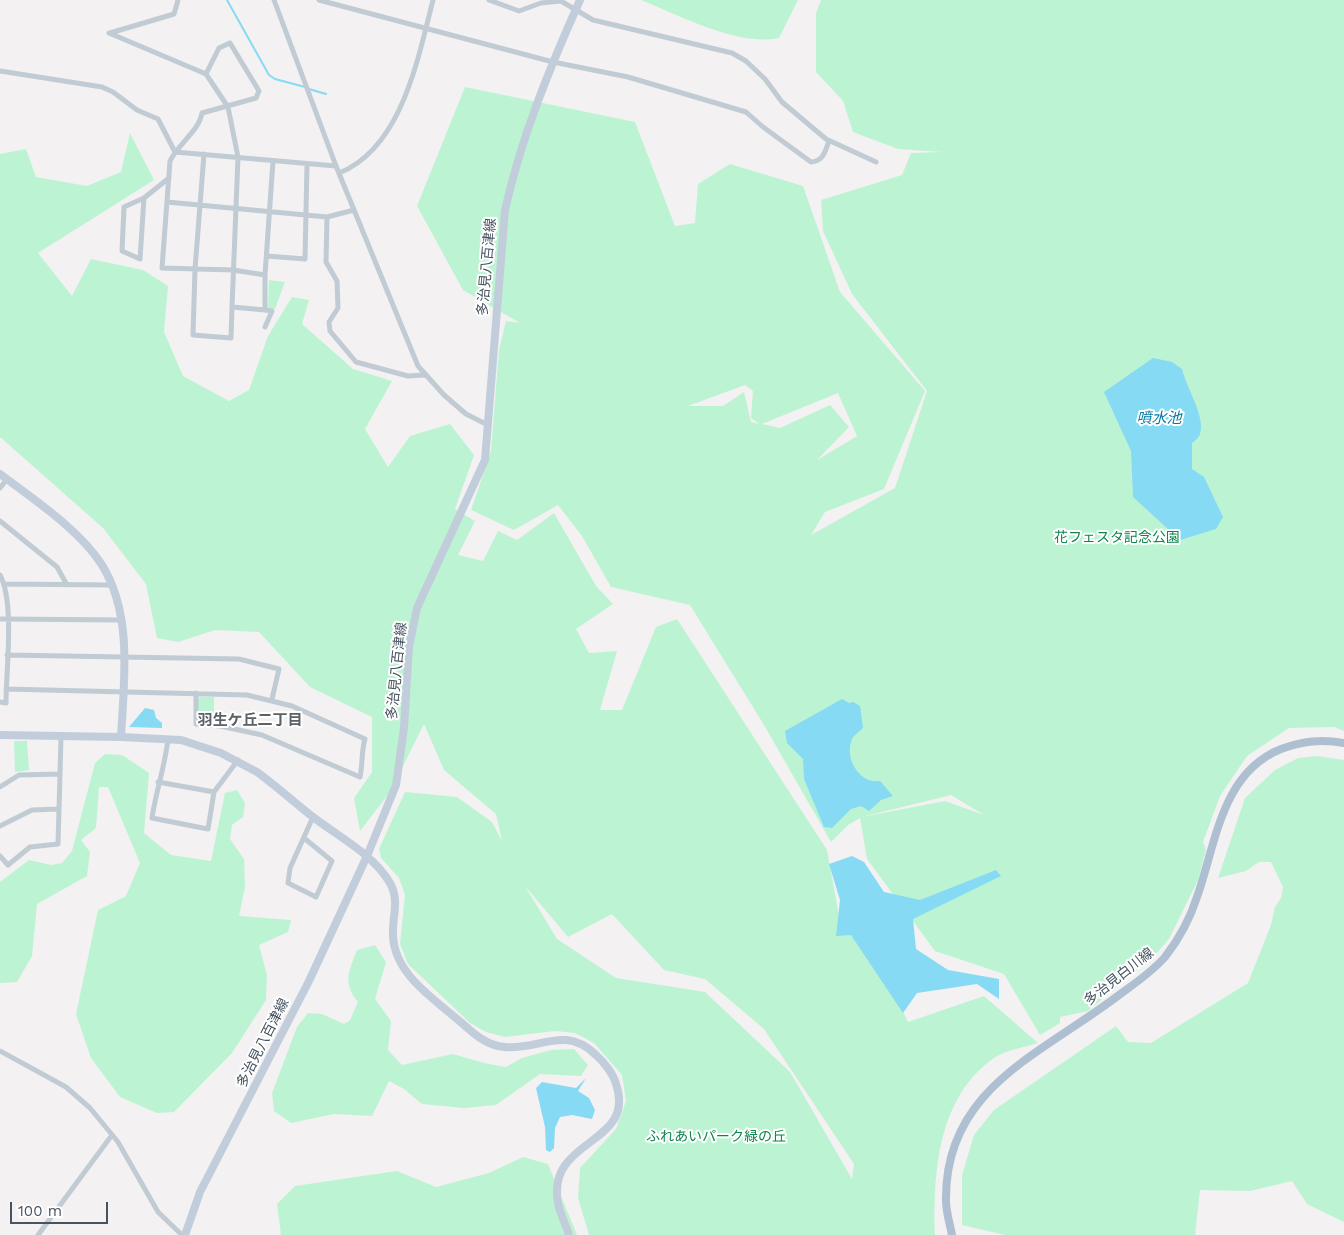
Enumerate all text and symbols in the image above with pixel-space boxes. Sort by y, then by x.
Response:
street label: 多治見八百津線 [474,217,500,317]
water label: 噴水池 [1137,410,1181,428]
park label: 花フェスタ記念公園 [1054,530,1180,546]
street label: 多治見八百津線 [384,621,410,721]
district label: 羽生ケ丘二丁目 [198,712,302,730]
street label: 多治見白川線 [1081,945,1157,1009]
street label: 多治見八百津線 [233,996,293,1090]
park label: ふれあいパーク緑の丘 [646,1129,786,1145]
scale bar [12,1192,110,1224]
text: 100 m [18,1202,62,1220]

